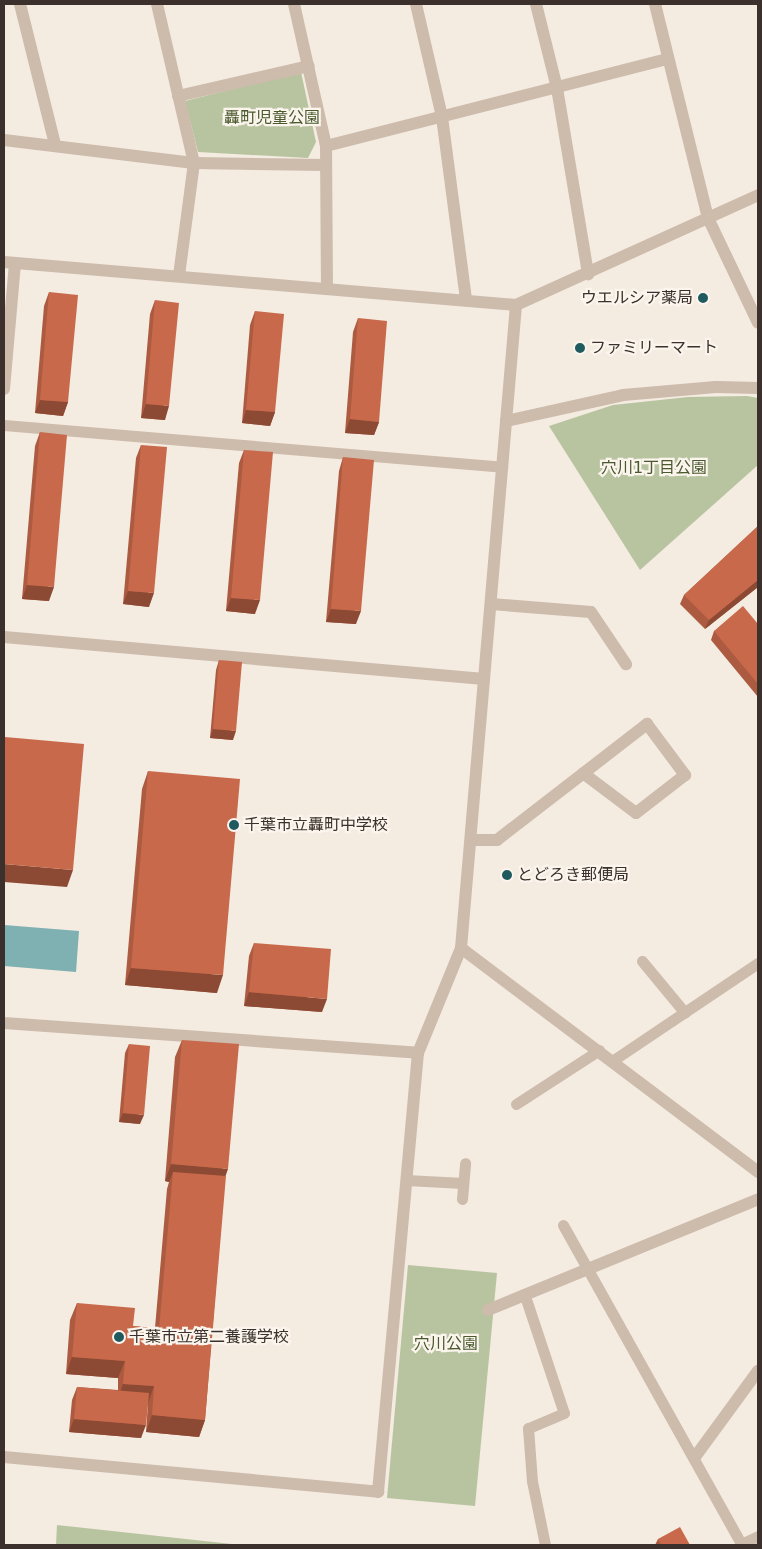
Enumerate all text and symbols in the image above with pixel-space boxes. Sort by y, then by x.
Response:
park label: 轟町児童公園 [224,108,320,128]
place label: ウエルシア薬局 [581,288,693,308]
marker: ウエルシア薬局 [697,292,709,304]
place label: ファミリーマート [590,338,718,358]
marker: ファミリーマート [574,342,586,354]
park label: 穴川1丁目公園 [601,458,707,478]
place label: 千葉市立轟町中学校 [244,815,388,835]
marker: 千葉市立轟町中学校 [228,819,240,831]
place label: とどろき郵便局 [517,865,629,885]
marker: とどろき郵便局 [501,869,513,881]
place label: 千葉市立第二養護学校 [129,1327,289,1347]
marker: 千葉市立第二養護学校 [113,1331,125,1343]
park label: 穴川公園 [414,1334,478,1354]

